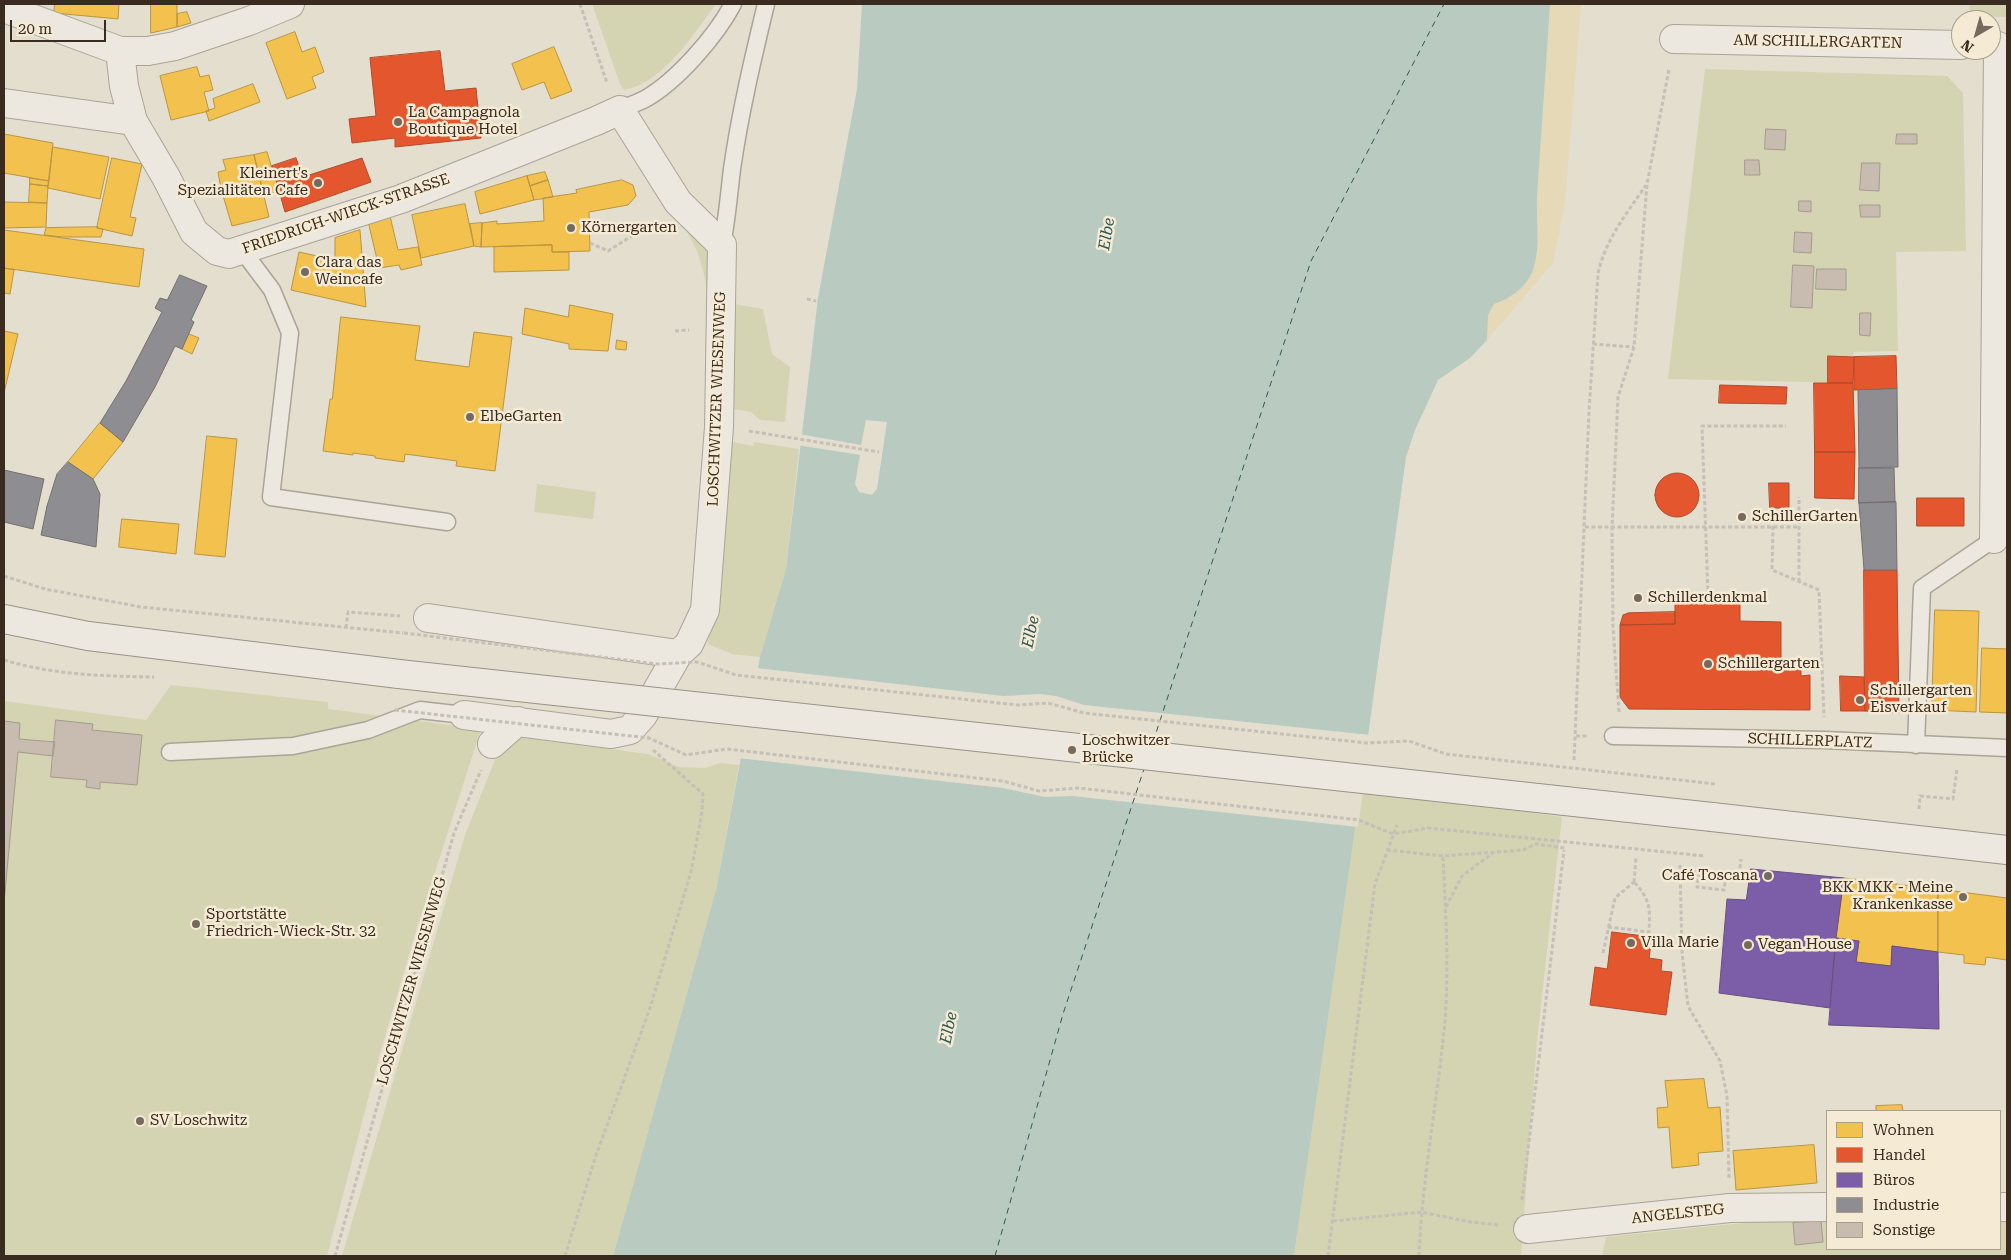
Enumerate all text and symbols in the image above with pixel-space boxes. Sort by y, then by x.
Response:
scale bar [12,10,109,42]
north arrow [1951,10,2001,60]
text: 20 m [18,20,52,38]
street label: AM SCHILLERGARTEN [1733,32,1903,52]
text: N [1958,36,1977,56]
place label: La Campagnola Boutique Hotel [408,104,520,139]
marker: La Campagnola Boutique Hotel [392,116,404,128]
place label: Kleinert's Spezialitäten Cafe [178,165,308,200]
street label: FRIEDRICH-WIECK-STRASSE [240,170,452,258]
marker: Kleinert's Spezialitäten Cafe [312,177,324,189]
water label: Elbe [1095,216,1119,252]
place label: Körnergarten [581,219,677,237]
marker: Körnergarten [565,222,577,234]
place label: Clara das Weincafe [315,254,383,289]
marker: Clara das Weincafe [299,266,311,278]
street label: LOSCHWITZER WIESENWEG [704,291,730,507]
place label: ElbeGarten [480,408,562,426]
marker: ElbeGarten [464,411,476,423]
place label: SchillerGarten [1752,508,1858,526]
marker: SchillerGarten [1736,511,1748,523]
place label: Schillerdenkmal [1648,589,1767,607]
marker: Schillerdenkmal [1632,592,1644,604]
water label: Elbe [1018,614,1044,650]
place label: Schillergarten [1718,655,1820,673]
marker: Schillergarten [1702,658,1714,670]
place label: Schillergarten Eisverkauf [1870,682,1972,717]
marker: Schillergarten Eisverkauf [1854,694,1866,706]
street label: SCHILLERPLATZ [1747,730,1873,752]
place label: Loschwitzer Brücke [1082,732,1170,767]
marker: Loschwitzer Brücke [1066,744,1078,756]
place label: Café Toscana [1662,867,1758,885]
marker: Café Toscana [1762,870,1774,882]
street label: LOSCHWITZER WIESENWEG [374,875,450,1087]
place label: BKK MKK - Meine Krankenkasse [1822,879,1953,914]
marker: BKK MKK - Meine Krankenkasse [1957,891,1969,903]
place label: Sportstätte Friedrich-Wieck-Str. 32 [206,906,376,941]
marker: Sportstätte Friedrich-Wieck-Str. 32 [190,918,202,930]
place label: Villa Marie [1641,934,1719,952]
place label: Vegan House [1758,936,1852,954]
marker: Villa Marie [1625,937,1637,949]
marker: Vegan House [1742,939,1754,951]
water label: Elbe [936,1010,962,1046]
legend [1826,1110,2001,1250]
place label: SV Loschwitz [150,1112,247,1130]
marker: SV Loschwitz [134,1115,146,1127]
text: Wohnen [1873,1121,1934,1139]
text: Handel [1873,1146,1926,1164]
text: Büros [1873,1171,1915,1189]
text: Industrie [1873,1196,1939,1214]
street label: ANGELSTEG [1631,1200,1725,1228]
text: Sonstige [1873,1221,1935,1239]

